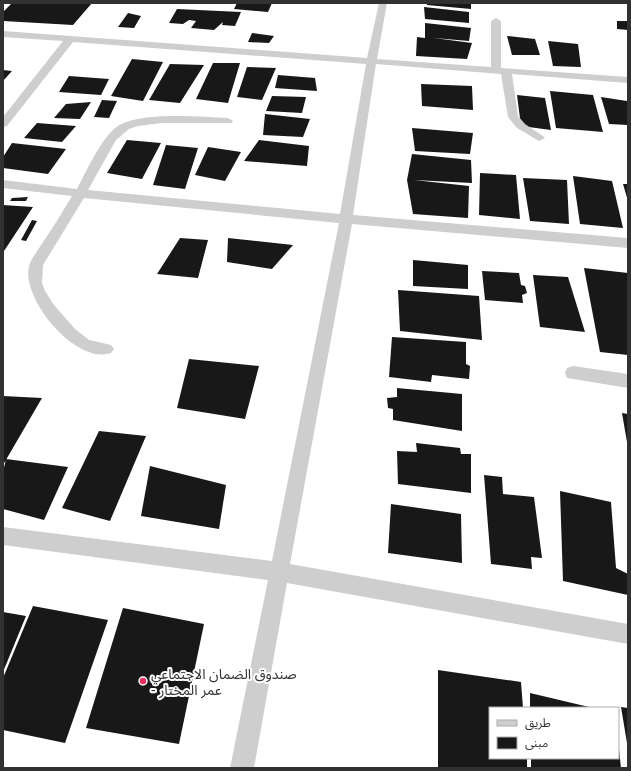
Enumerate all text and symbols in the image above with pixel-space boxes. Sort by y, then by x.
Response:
place label: صندوق الضمان الاجتماعي - عمر المختار [151,664,297,699]
marker: صندوق الضمان الاجتماعي - عمر المختار [138,676,148,686]
legend [489,707,619,759]
text: طريق [525,714,551,731]
text: مبنى [525,734,548,751]

